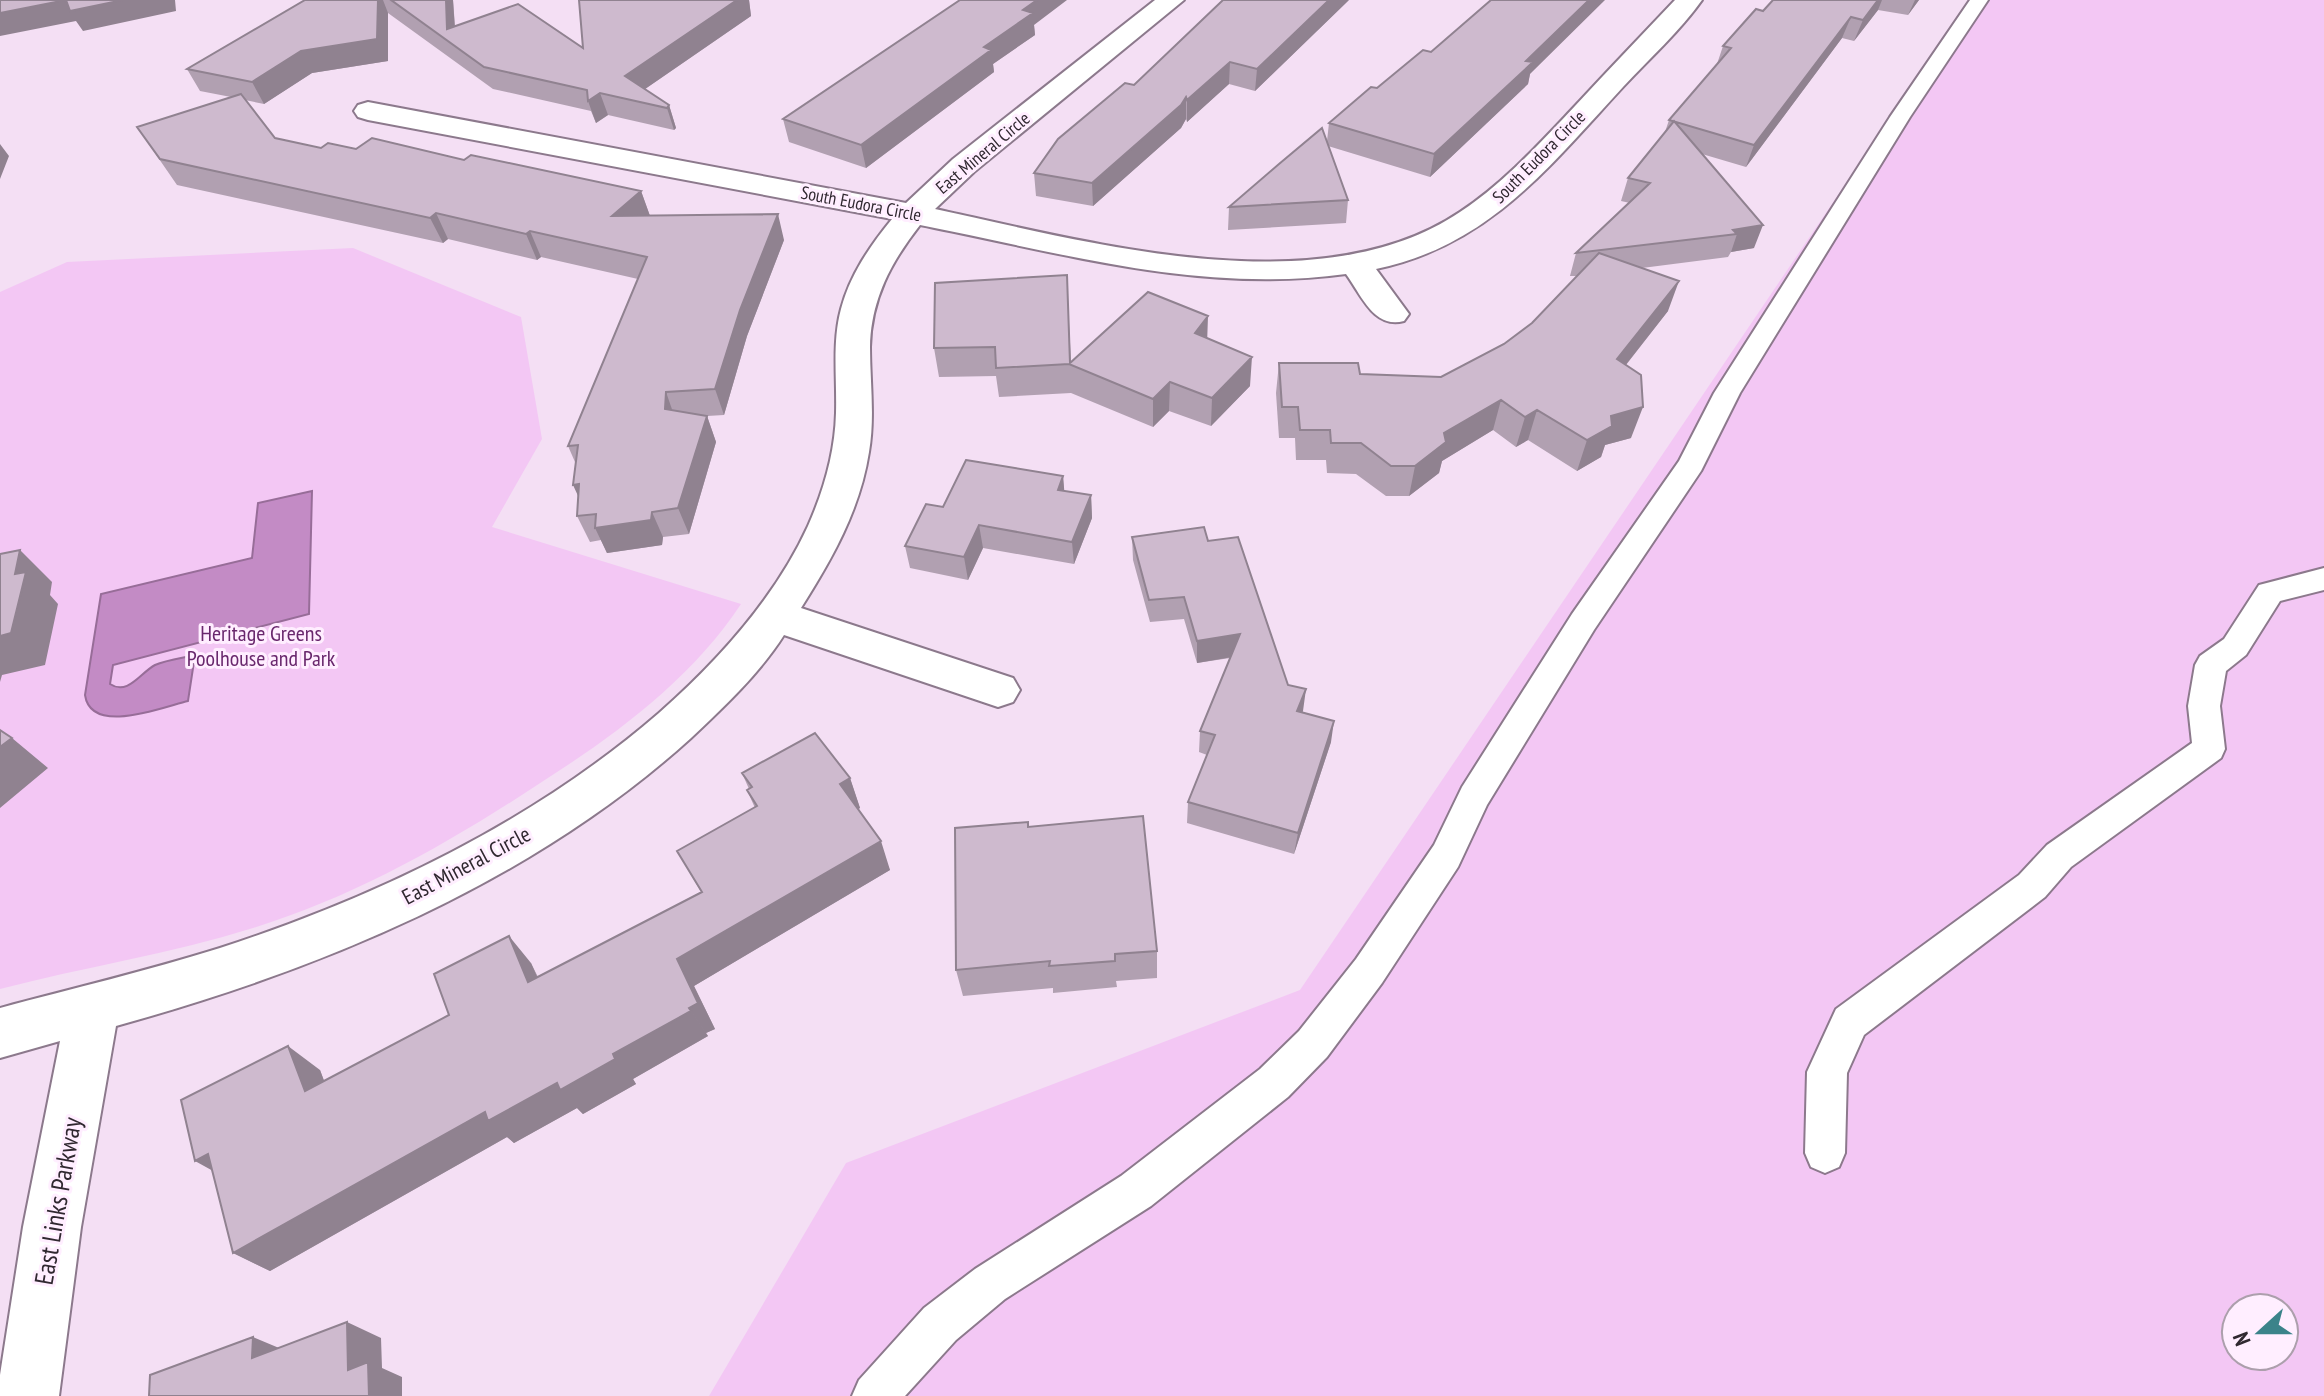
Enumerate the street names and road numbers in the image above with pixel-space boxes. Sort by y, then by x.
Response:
street label: South Eudora Circle [1487,105,1590,208]
street label: East Mineral Circle [931,107,1034,199]
street label: South Eudora Circle [799,181,923,226]
street label: East Mineral Circle [397,819,535,911]
street label: East Links Parkway [27,1114,89,1287]

